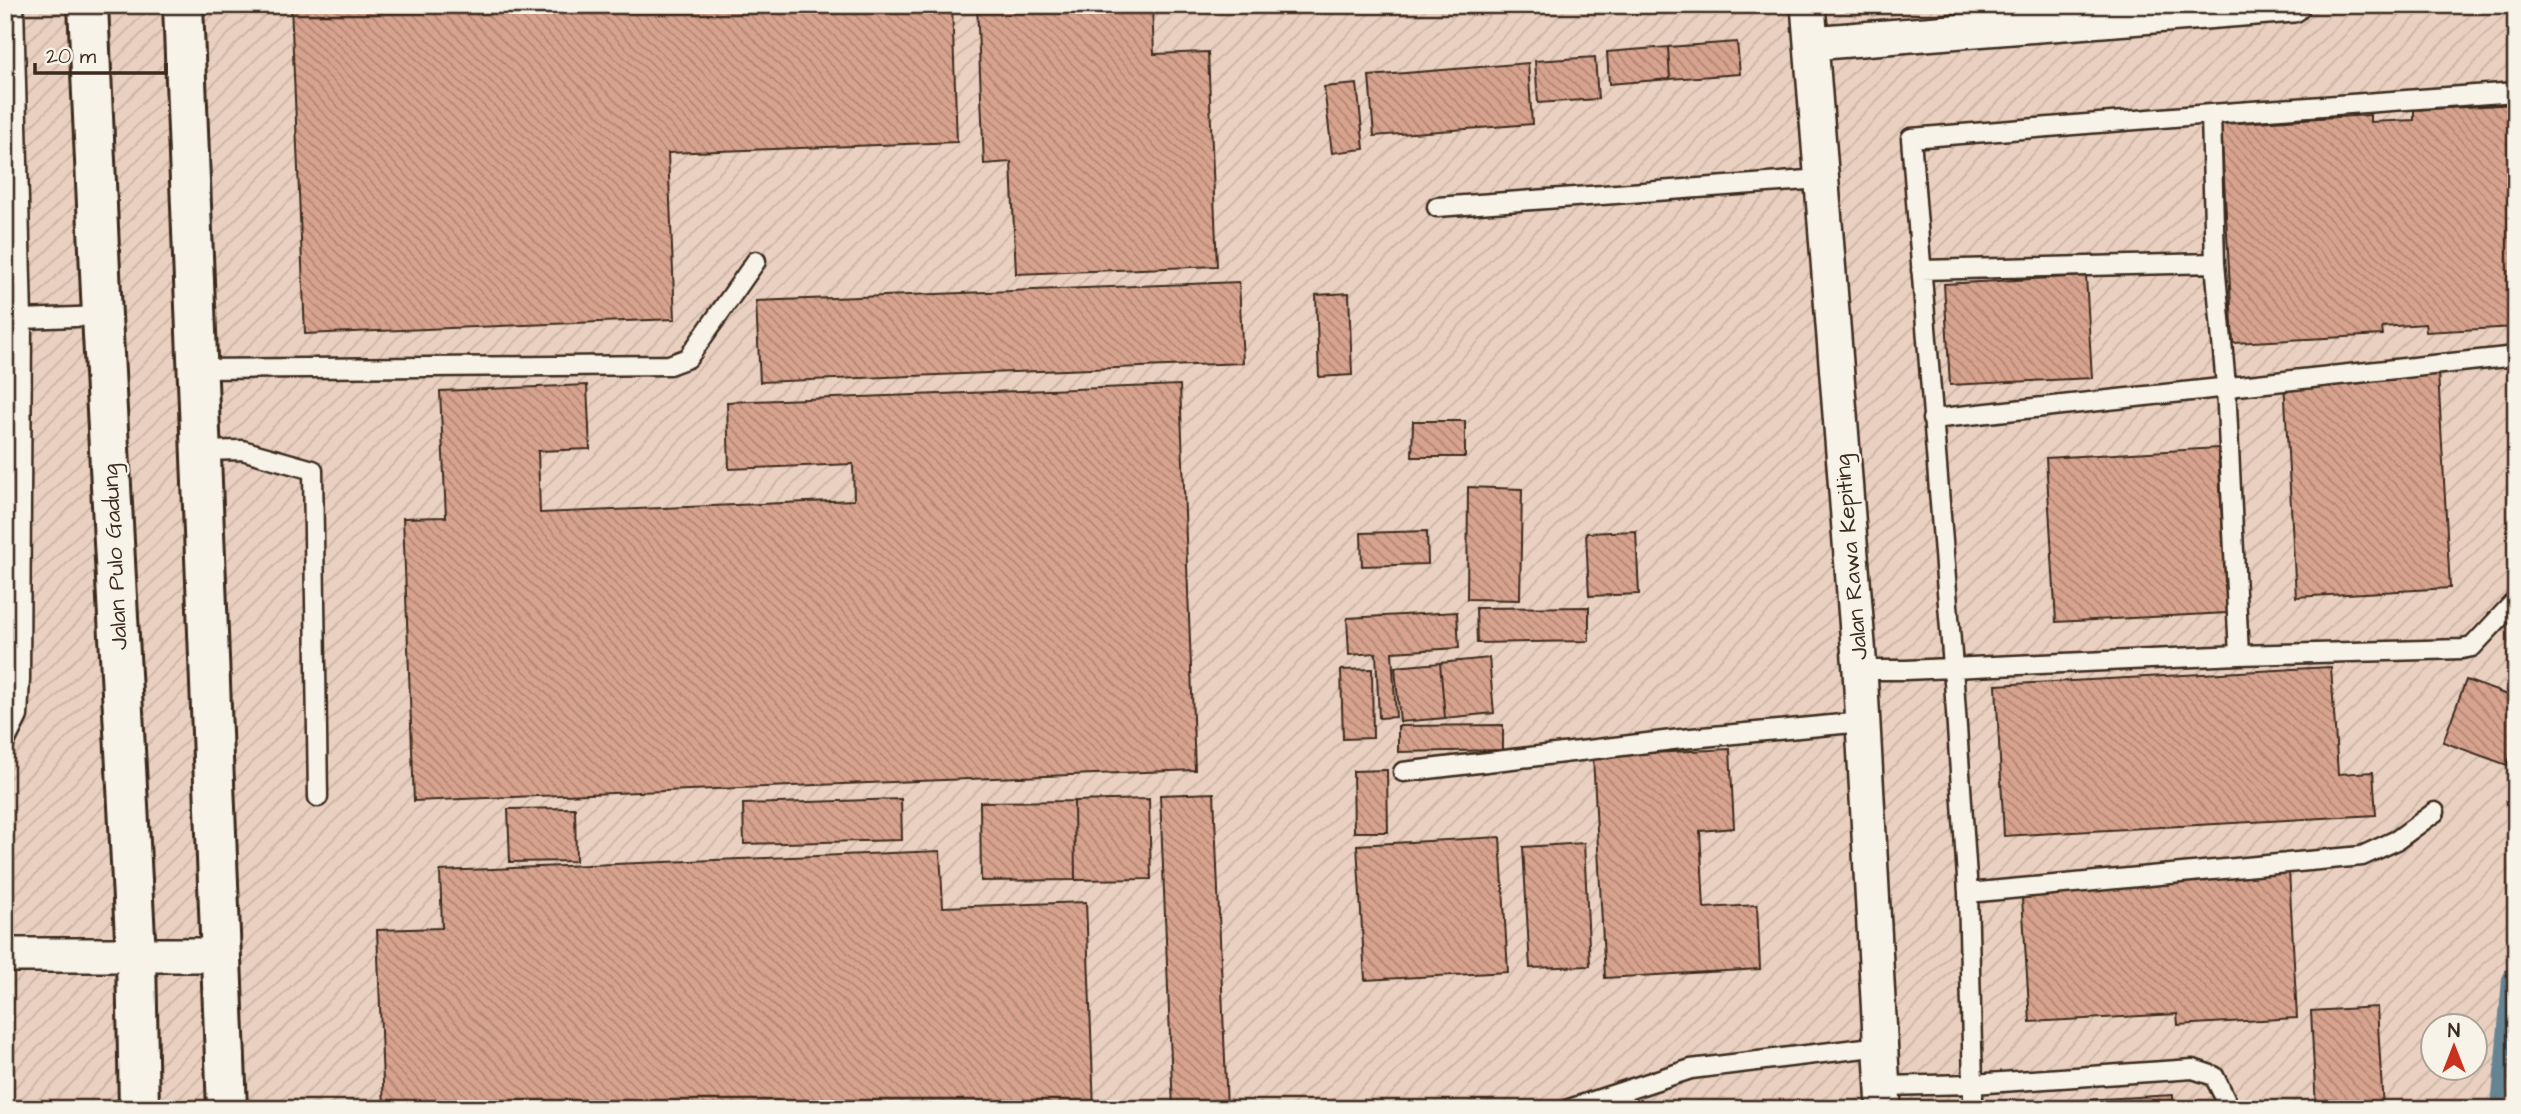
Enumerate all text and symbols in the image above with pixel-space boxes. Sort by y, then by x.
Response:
scale bar [35,32,166,76]
text: 20 m [46,42,97,71]
street label: Jalan Rawa Kepiting [1826,453,1877,661]
street label: Jalan Pulo Gadung [94,463,137,651]
north arrow [2420,1012,2490,1082]
text: N [2448,1018,2460,1045]

